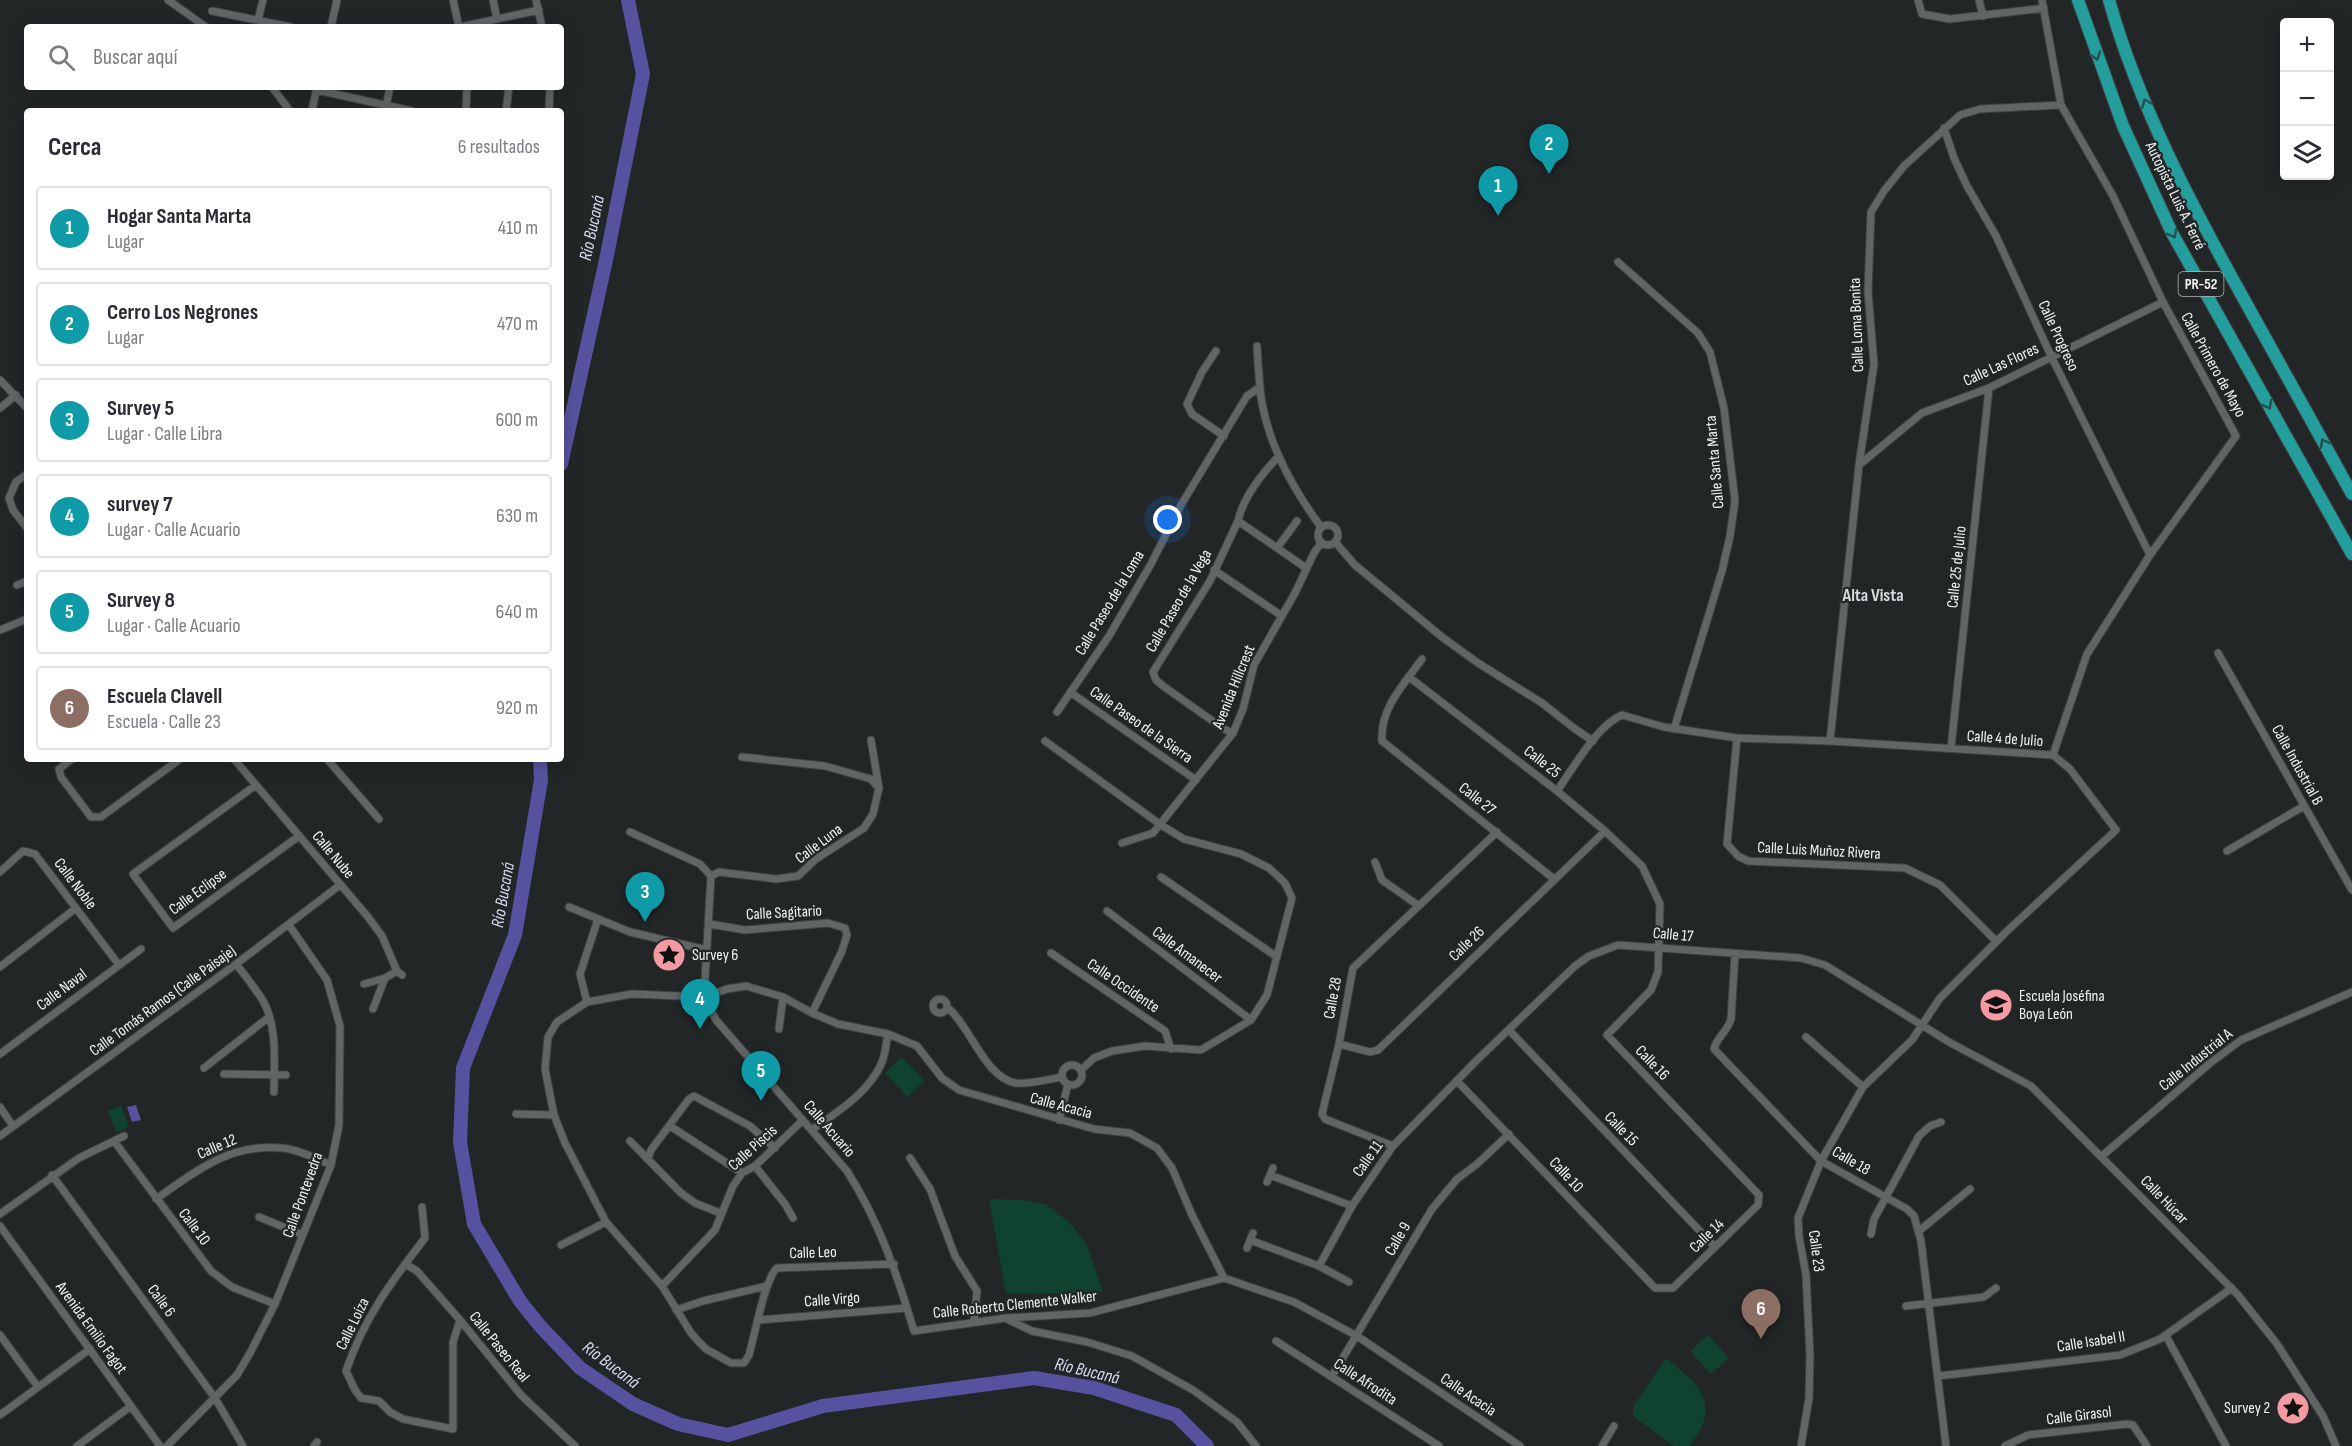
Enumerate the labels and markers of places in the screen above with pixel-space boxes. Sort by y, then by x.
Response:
pin: 2 [1530,124,1568,174]
pin: 1 [1478,166,1518,216]
pin: 3 [626,872,664,922]
place icon: Survey 6 [651,937,687,973]
place label: Survey 6 [692,946,738,965]
pin: 4 [680,980,720,1029]
school or university icon: Escuela Joséfina Boya León [1978,987,2014,1023]
place label: Escuela Joséfina Boya León [2019,987,2105,1024]
pin: 5 [742,1052,780,1101]
pin: 6 [1742,1290,1780,1339]
place icon: Survey 2 [2275,1390,2311,1426]
place label: Survey 2 [2224,1399,2270,1418]

